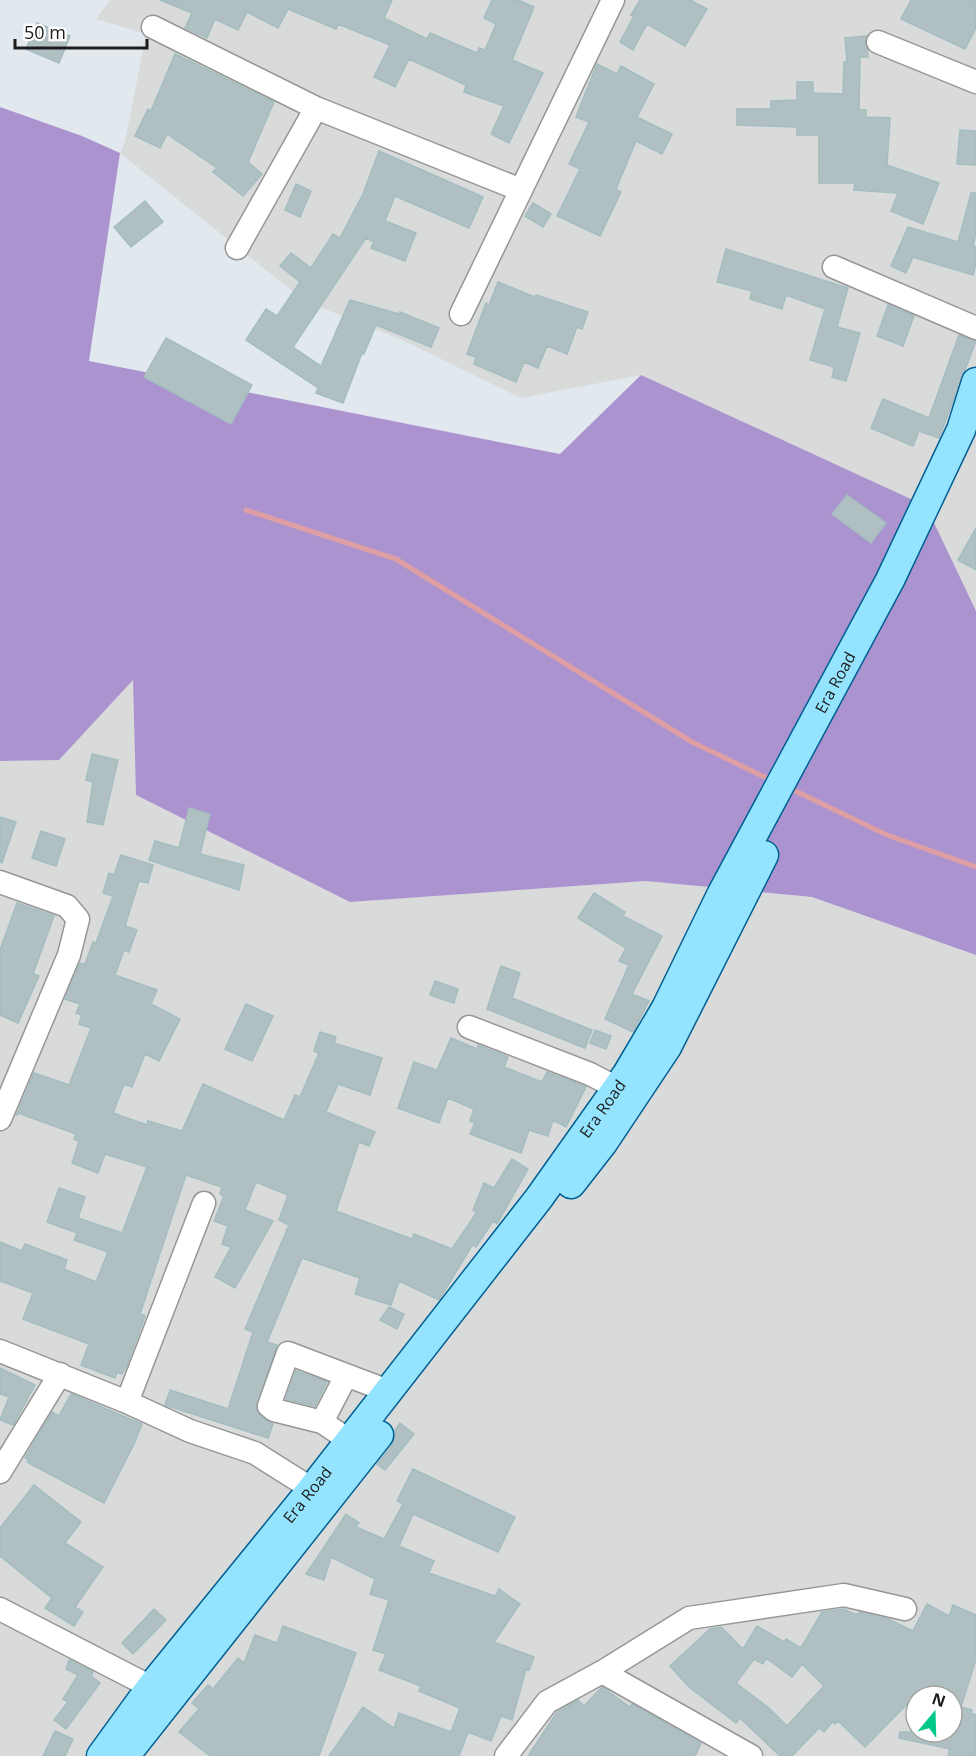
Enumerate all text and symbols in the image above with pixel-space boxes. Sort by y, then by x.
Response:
scale bar [15,12,147,50]
text: 50 m [24,20,66,44]
street label: Era Road [810,648,860,717]
street label: Era Road [574,1075,631,1142]
street label: Era Road [278,1462,337,1528]
north arrow [904,1684,964,1744]
text: N [929,1687,949,1712]

